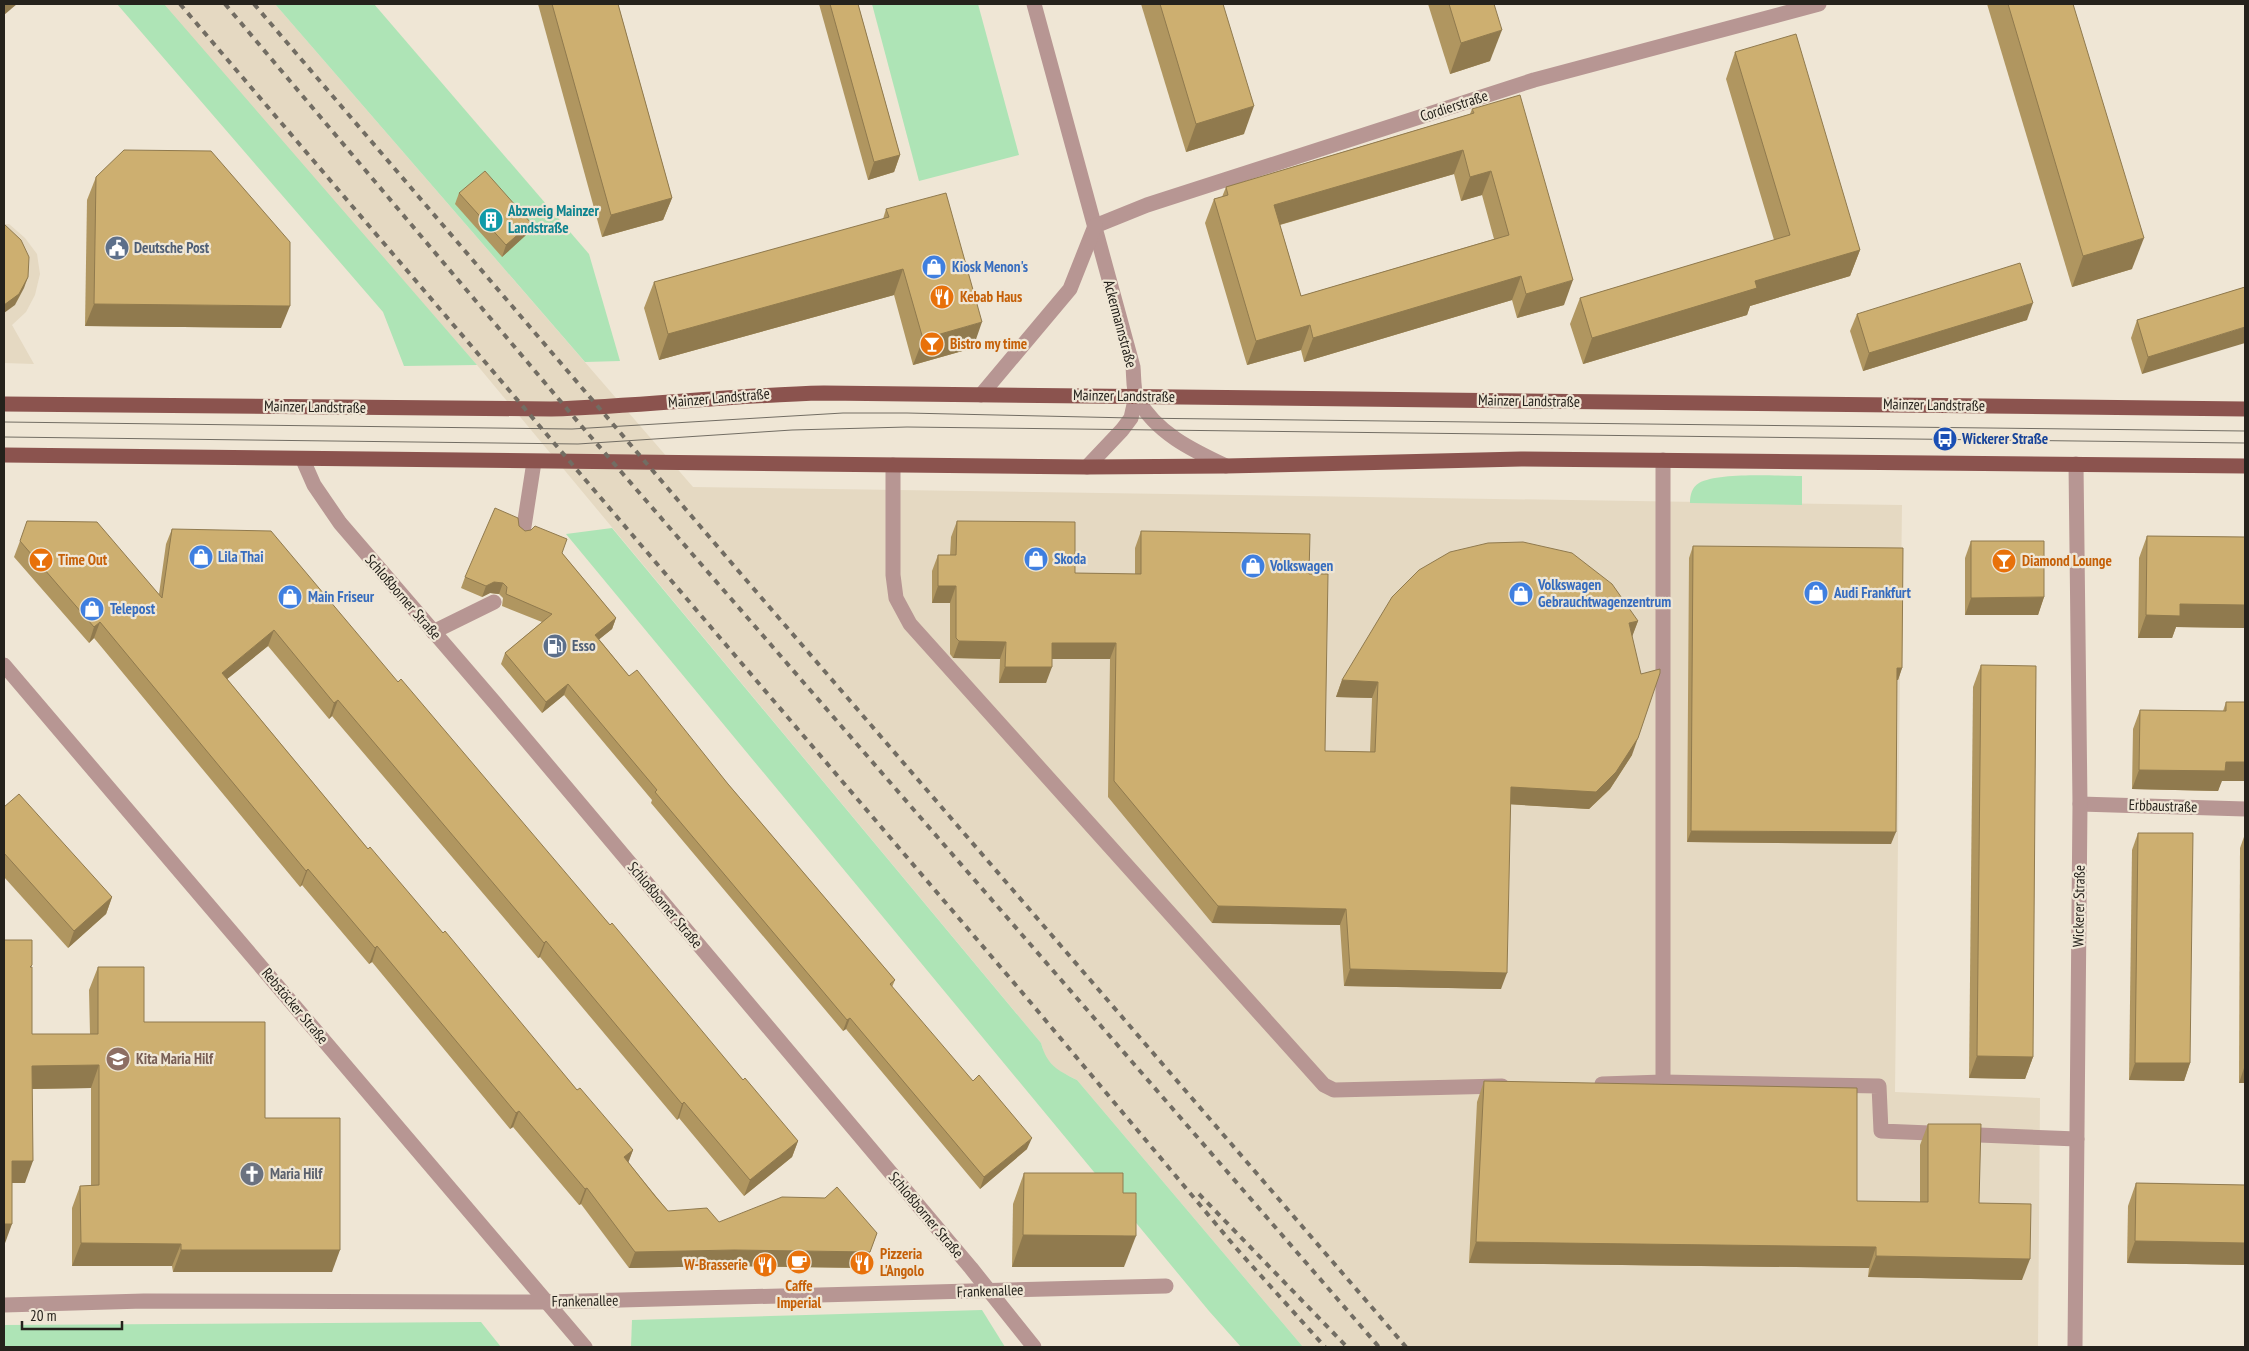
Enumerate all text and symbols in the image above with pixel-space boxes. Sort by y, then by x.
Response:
street label: Cordierstraße [1418,86,1490,125]
place label: Abzweig Mainzer Landstraße [507,201,599,237]
building icon: Abzweig Mainzer Landstraße [478,207,504,233]
public building icon: Deutsche Post [104,235,130,261]
place label: Deutsche Post [134,238,210,257]
shop icon: Kiosk Menon's [921,254,947,280]
place label: Kiosk Menon's [952,257,1028,276]
street label: Ackermannstraße [1100,278,1141,370]
restaurant icon: Kebab Haus [929,284,955,310]
place label: Kebab Haus [960,287,1022,306]
bar icon: Bistro my time [919,331,945,357]
place label: Bistro my time [950,334,1027,353]
street label: Mainzer Landstraße [667,384,771,411]
street label: Mainzer Landstraße [1073,385,1175,406]
street label: Mainzer Landstraße [1478,390,1580,411]
street label: Mainzer Landstraße [1883,394,1985,415]
street label: Mainzer Landstraße [264,396,366,417]
bus stop icon: Wickerer Straße [1932,426,1958,452]
place label: Wickerer Straße [1961,429,2048,448]
shop icon: Lila Thai [188,544,214,570]
shop icon: Skoda [1023,546,1049,572]
bar icon: Time Out [28,547,54,573]
place label: Lila Thai [218,547,264,566]
bar icon: Diamond Lounge [1991,548,2017,574]
place label: Skoda [1054,549,1086,568]
place label: Time Out [58,550,108,569]
street label: Schloßborner Straße [361,550,446,643]
place label: Diamond Lounge [2022,551,2112,570]
shop icon: Volkswagen [1240,553,1266,579]
place label: Volkswagen [1269,556,1334,575]
place label: Volkswagen Gebrauchtwagenzentrum [1537,575,1671,611]
shop icon: Audi Frankfurt [1803,580,1829,606]
shop icon: Volkswagen Gebrauchtwagenzentrum [1508,581,1534,607]
place label: Audi Frankfurt [1833,583,1912,602]
shop icon: Main Friseur [277,584,303,610]
place label: Main Friseur [308,587,375,606]
shop icon: Telepost [79,596,105,622]
place label: Telepost [110,599,156,618]
fuel station icon: Esso [542,633,568,659]
place label: Esso [572,636,596,655]
street label: Erbbaustraße [2128,795,2198,816]
street label: Schloßborner Straße [624,858,707,952]
street label: Wickerer Straße [2068,865,2089,947]
street label: Rebstöcker Straße [258,964,333,1048]
school or university icon: Kita Maria Hilf [105,1046,131,1072]
place label: Kita Maria Hilf [136,1049,214,1068]
church icon: Maria Hilf [239,1161,265,1187]
place label: Maria Hilf [270,1164,323,1183]
street label: Schloßborner Straße [885,1168,968,1262]
place label: Pizzeria L'Angolo [880,1244,924,1280]
cafe icon: Caffe Imperial [786,1249,812,1275]
restaurant icon: Pizzeria L'Angolo [849,1250,875,1276]
restaurant icon: W-Brasserie [752,1252,778,1278]
place label: W-Brasserie [683,1255,748,1274]
place label: Caffe Imperial [777,1276,821,1312]
street label: Frankenallee [956,1280,1024,1301]
street label: Frankenallee [552,1290,618,1311]
scale bar [22,1298,122,1330]
text: 20 m [30,1306,56,1325]

